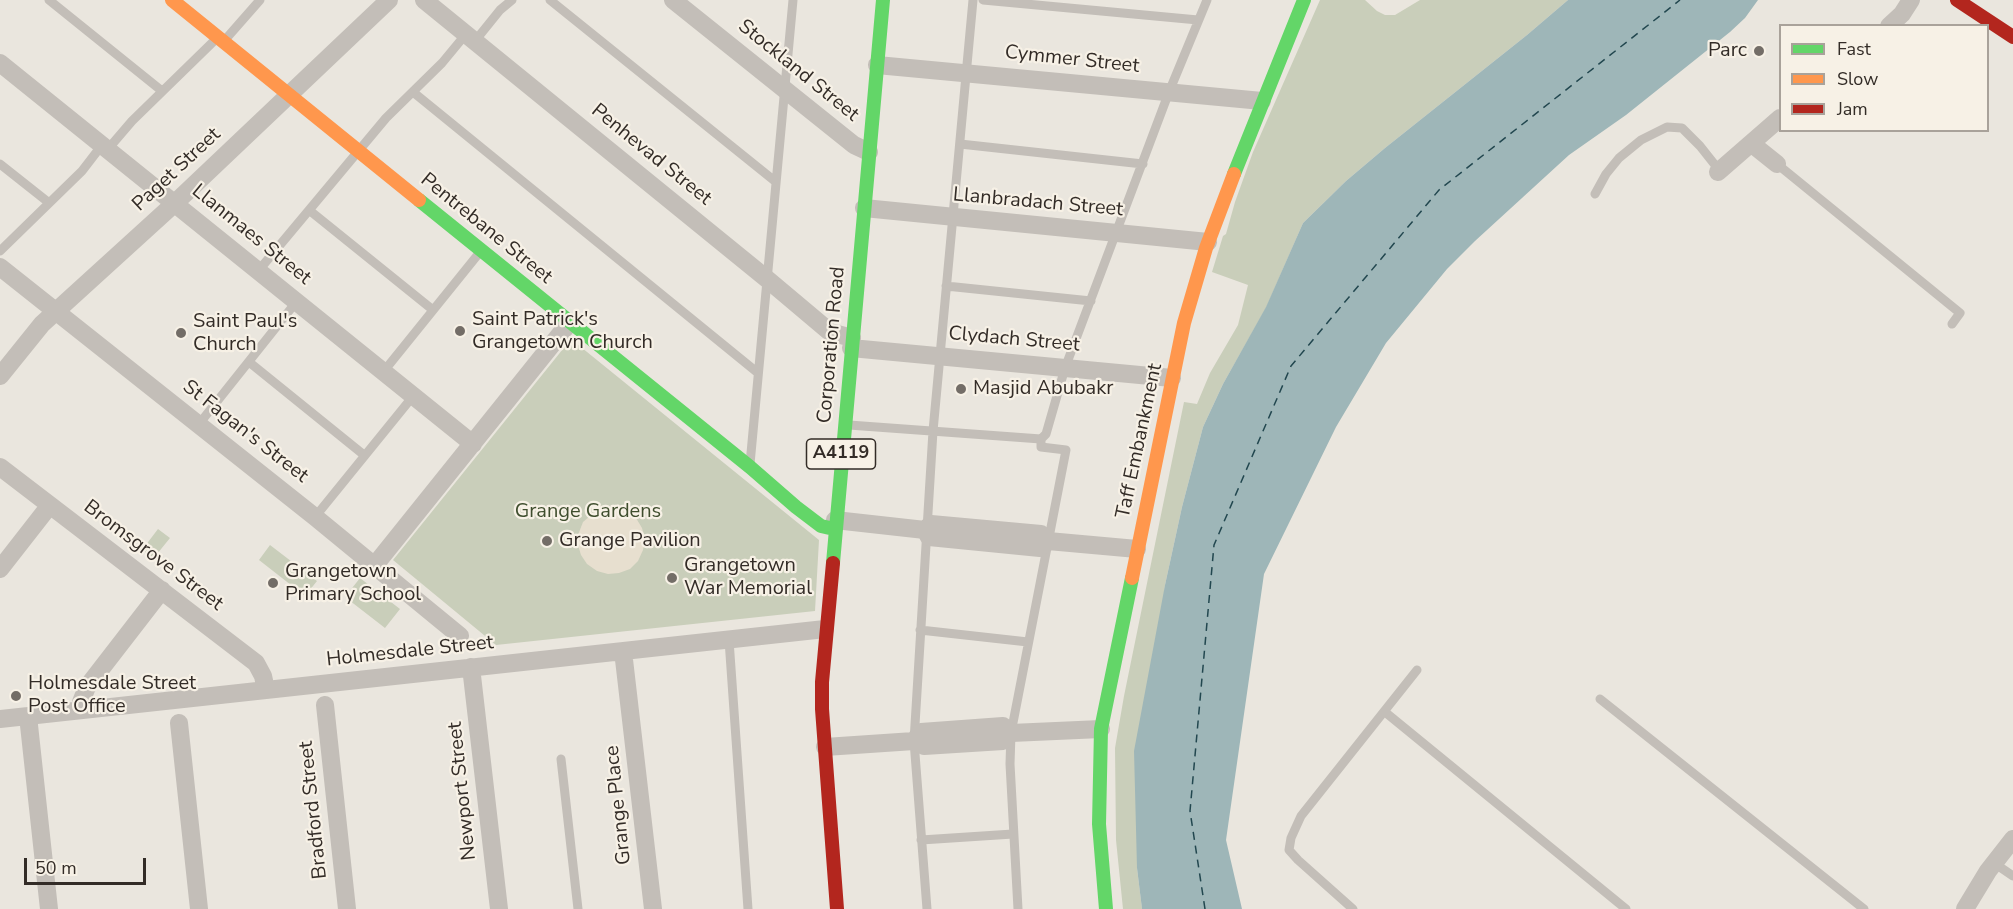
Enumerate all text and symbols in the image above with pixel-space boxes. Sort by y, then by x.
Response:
street label: Stockland Street [733,15,863,127]
legend [1779,24,1989,132]
text: Fast [1837,37,1871,61]
place label: Parc [1708,39,1747,63]
street label: Cymmer Street [1004,41,1140,79]
marker: Parc [1752,44,1766,58]
text: Slow [1837,67,1878,91]
text: Jam [1837,97,1868,121]
street label: Penhevad Street [586,99,716,211]
street label: Paget Street [128,123,226,217]
street label: Pentrebane Street [415,168,557,290]
street label: Llanmaes Street [187,180,315,290]
street label: Llanbradach Street [952,184,1124,222]
street label: Corporation Road [813,266,851,424]
place label: Saint Patrick's Grangetown Church [472,308,653,355]
place label: Saint Paul's Church [193,310,297,357]
street label: Clydach Street [947,322,1081,358]
marker: Saint Patrick's Grangetown Church [453,324,467,338]
marker: Saint Paul's Church [174,326,188,340]
street label: Taff Embankment [1112,361,1168,521]
street label: St Fagan's Street [177,375,313,489]
place label: Masjid Abubakr [973,377,1113,401]
marker: Masjid Abubakr [954,382,968,396]
road number: A4119 [806,439,876,469]
street label: Bromsgrove Street [78,496,228,616]
park label: Grange Gardens [515,500,661,524]
place label: Grange Pavilion [559,529,701,553]
marker: Grange Pavilion [540,534,554,548]
place label: Grangetown War Memorial [684,554,812,601]
place label: Grangetown Primary School [285,560,421,607]
marker: Grangetown War Memorial [665,571,679,585]
marker: Grangetown Primary School [266,576,280,590]
street label: Holmesdale Street [325,631,495,673]
place label: Holmesdale Street Post Office [28,672,196,719]
marker: Holmesdale Street Post Office [9,689,23,703]
street label: Newport Street [444,720,482,862]
street label: Bradford Street [295,740,333,880]
street label: Grange Place [601,744,637,866]
scale bar [27,846,148,884]
text: 50 m [35,856,77,880]

